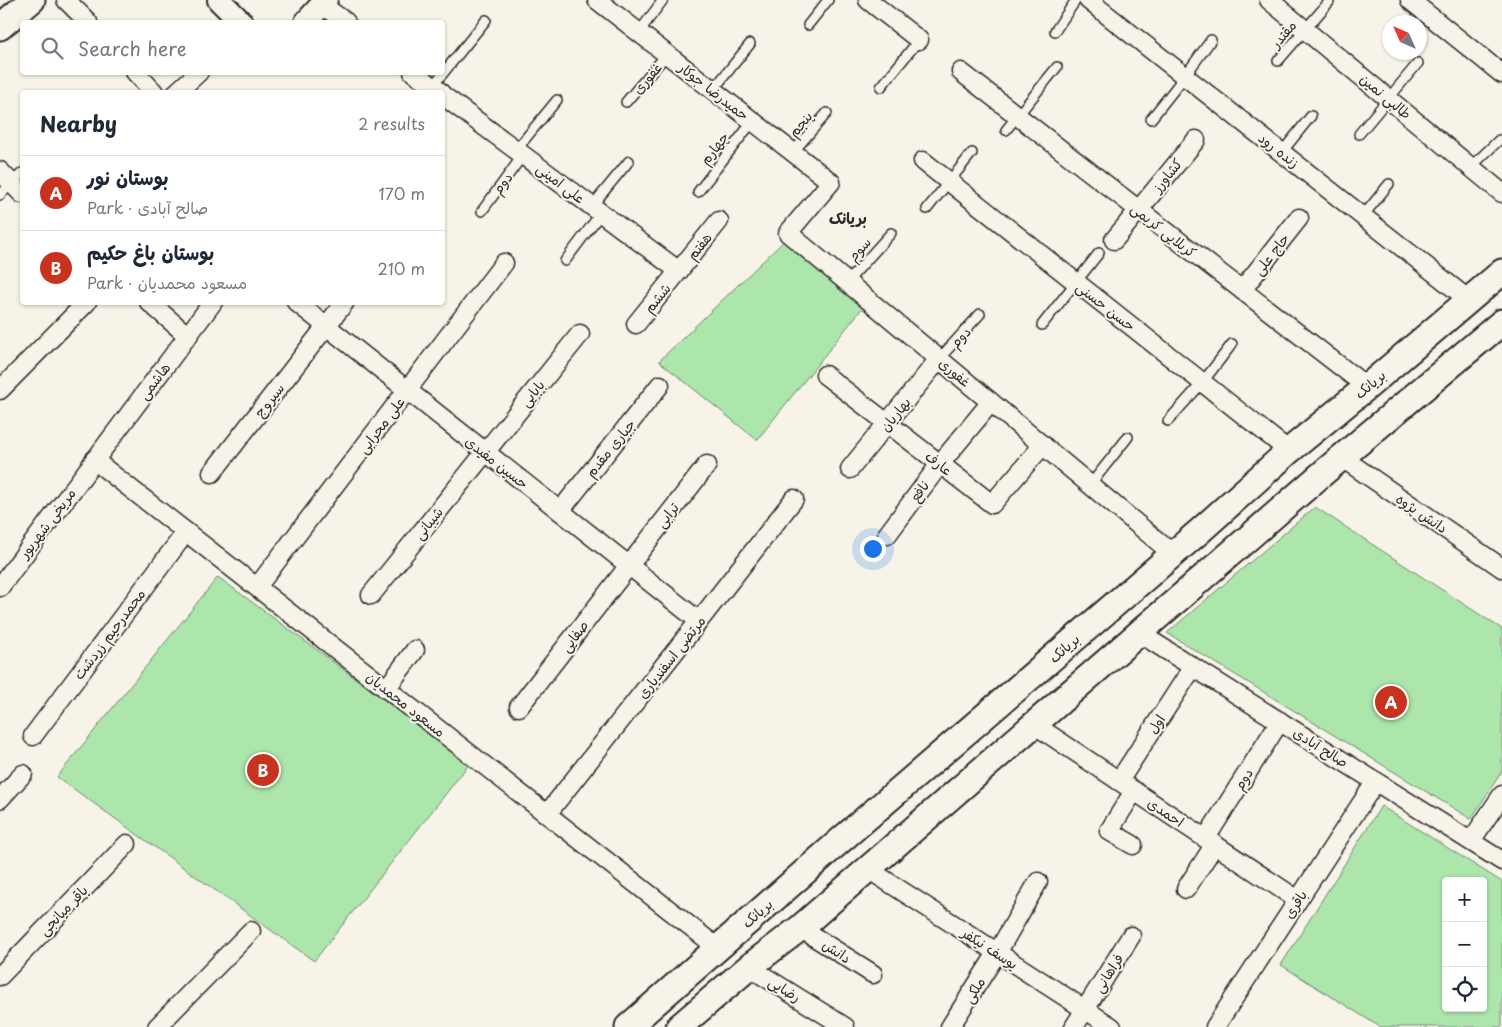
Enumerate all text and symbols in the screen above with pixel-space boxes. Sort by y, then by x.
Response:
street label: مقتدر [1264,15,1301,53]
north arrow [1382,15,1427,60]
search box [20,20,445,75]
icon: search [38,34,66,62]
text: Search here [78,34,187,62]
street label: حمیدرضا جوکار [674,56,754,125]
street label: غفوری [627,58,667,98]
street label: طالبی نمین [1356,68,1416,124]
street label: پنجم [783,106,818,142]
text: Nearby [40,107,117,139]
text: 2 results [358,111,425,135]
street label: چهارم [694,127,734,170]
street label: زنده رود [1254,127,1304,173]
street label: کشاورز [1146,153,1187,197]
street label: علی امینی [532,158,590,208]
text: بوستان نور [87,163,169,191]
street label: دوم [487,168,518,199]
text: A [50,181,62,205]
text: 170 m [379,181,425,205]
text: Park · صالح آبادی [87,195,208,219]
street label: کربلایی کریمی [1127,198,1201,262]
district label: بریانک [829,206,867,229]
street label: هفتم [681,228,717,265]
street label: حاج علی [1248,229,1294,279]
street label: سوم [842,232,877,267]
text: بوستان باغ حکیم [87,238,214,266]
text: B [51,256,61,280]
text: 210 m [377,256,425,280]
text: Park · مسعود محمدیان [87,270,247,294]
street label: حسن حسنی [1072,276,1140,336]
street label: ششم [638,279,676,318]
street label: دوم [945,322,976,353]
street label: غفوری [934,352,976,392]
street label: هاشمی [133,358,175,404]
street label: بریانک [1350,365,1390,403]
street label: بابایی [515,375,549,411]
street label: سیروج [249,378,289,422]
street label: علی محرابی [353,392,409,458]
street label: بهاریان [875,392,915,436]
street label: جباری مقدم [580,414,641,482]
street label: حسین مفیدی [461,431,533,493]
street label: عارف [921,446,957,480]
street label: نافع [904,476,935,507]
street label: مریخی شهریور [13,483,80,563]
street label: دانش پژوه [1392,488,1452,538]
street label: ترابی [650,497,684,532]
street label: شیبانی [408,502,448,544]
your location [860,536,886,562]
street label: محمدرحیم زردشت [68,584,151,684]
street label: مرتضی اسفندیاری [632,611,710,703]
street label: صفایی [555,615,593,657]
street label: بریانک [1044,629,1084,667]
street label: مسعود محمدیان [362,666,450,742]
pin: A [1375,683,1407,721]
street label: اول [1142,710,1170,738]
street label: صالح آبادی [1289,722,1353,772]
pin: B [247,751,279,789]
street label: دوم [1228,764,1259,795]
street label: احمدی [1144,792,1188,832]
map controls [1442,877,1487,1012]
button: + [1442,877,1487,922]
street label: باقر میانجی [33,880,93,940]
street label: باقری [1278,886,1312,922]
street label: بریانک [737,894,777,932]
street label: یوسف نیکفر [957,921,1023,974]
button: − [1442,922,1487,967]
street label: دانش [819,934,855,968]
street label: فراهانی [1088,949,1128,997]
button: locate [1442,967,1487,1012]
street label: رضایی [765,971,805,1007]
street label: ملکی [958,973,990,1007]

